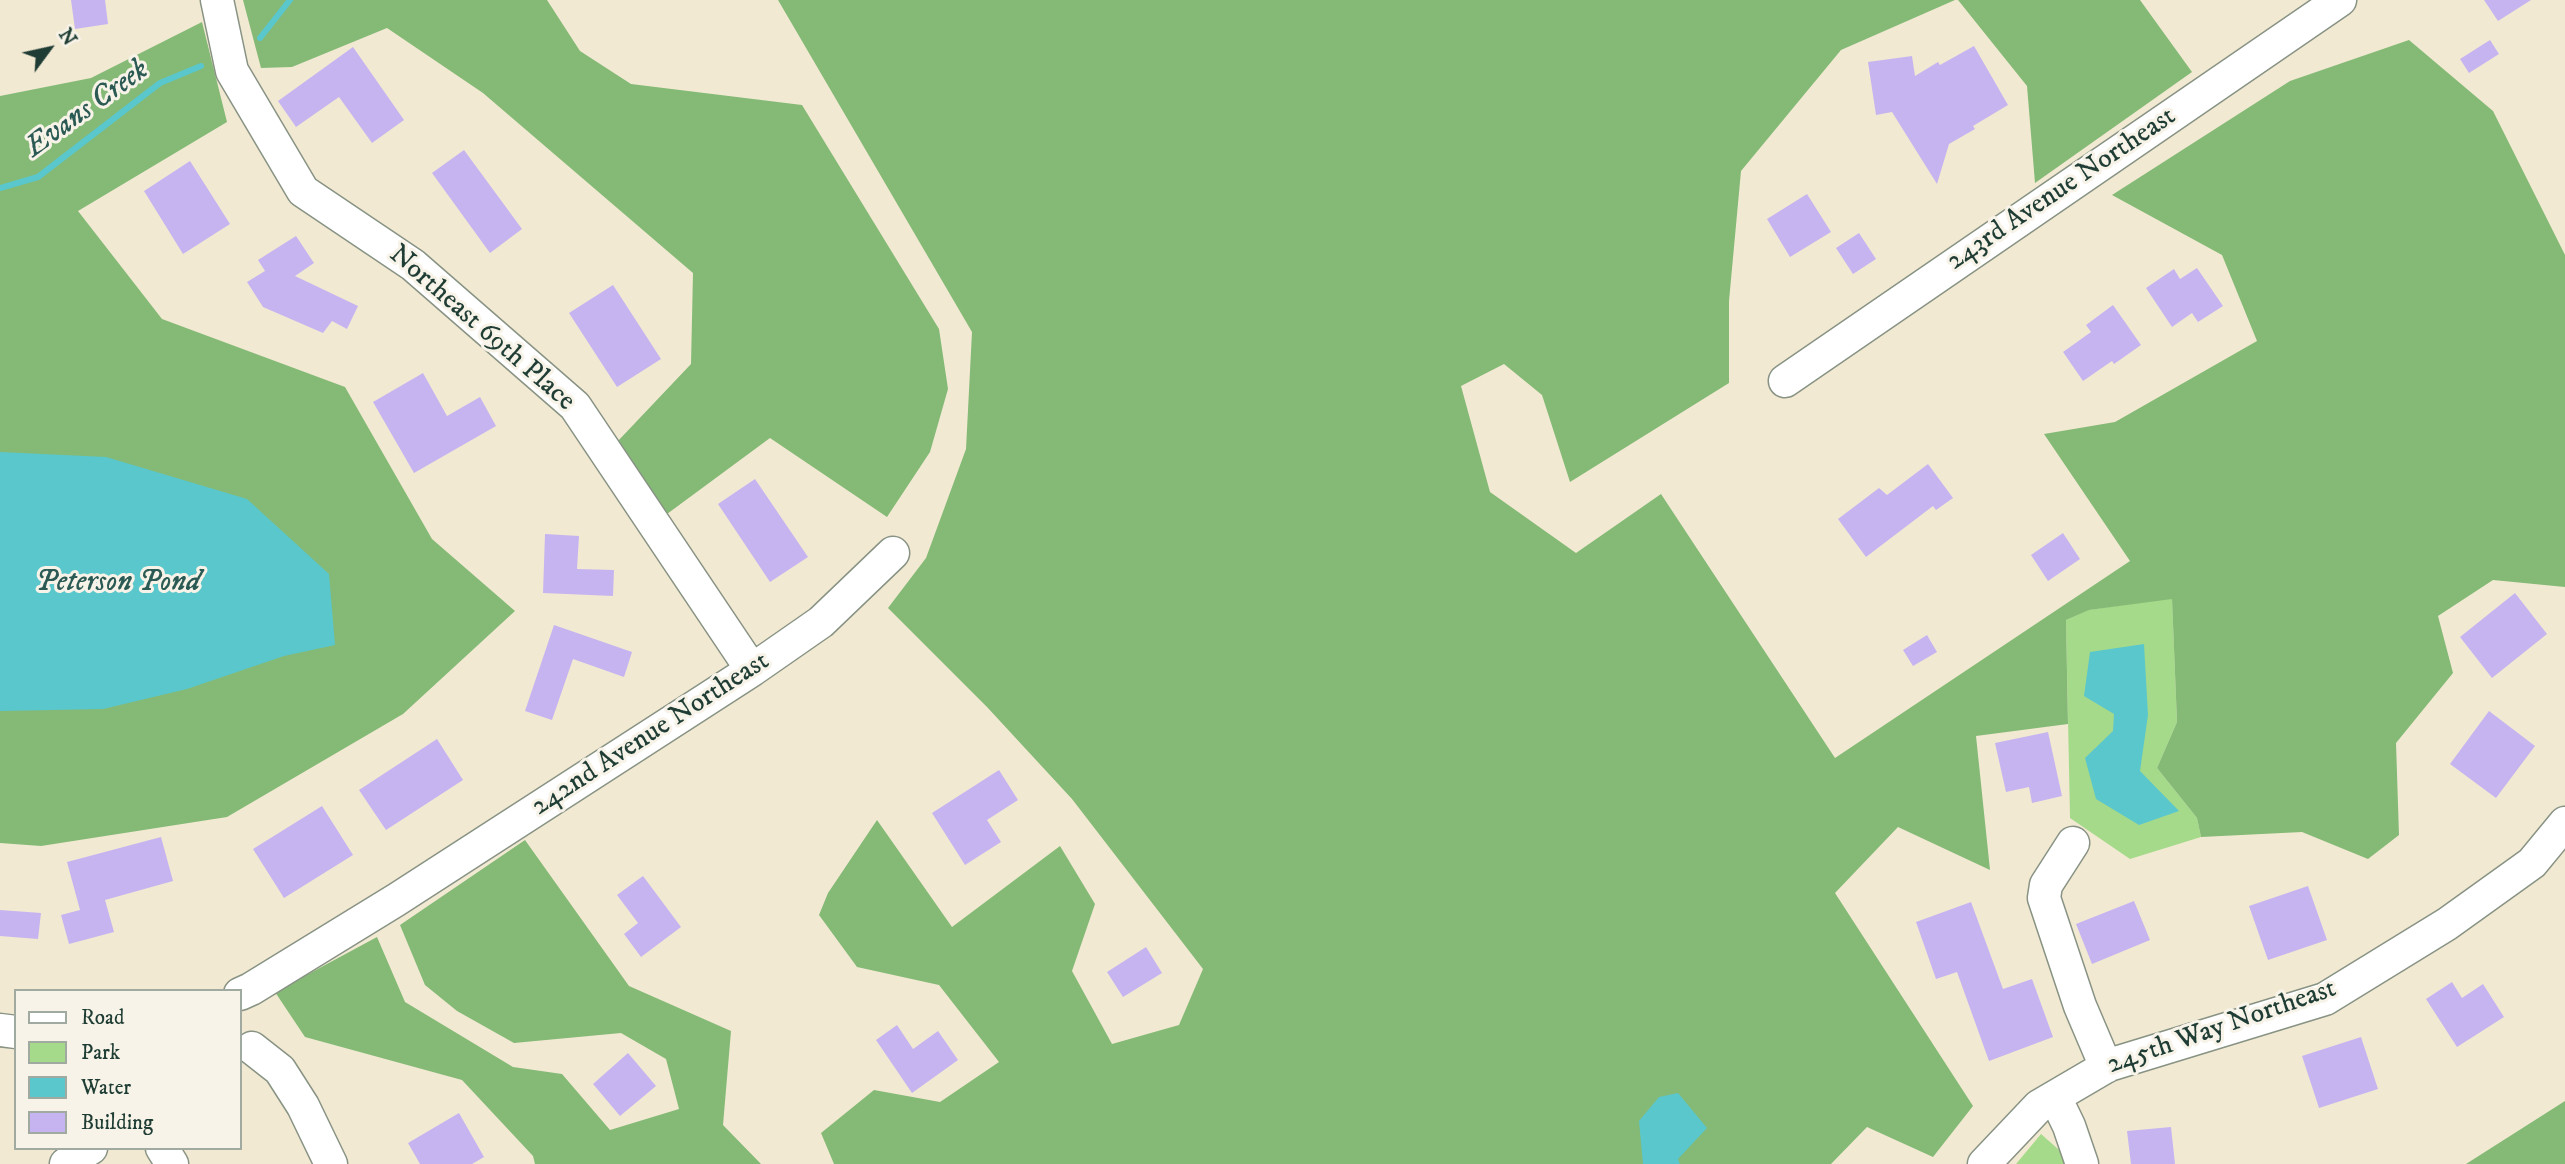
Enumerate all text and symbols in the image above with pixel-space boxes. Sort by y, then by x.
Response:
north arrow [14,14,84,84]
text: N [53,24,81,50]
water label: Evans Creek [19,53,157,167]
street label: 243rd Avenue Northeast [1941,101,2183,279]
street label: Northeast 69th Place [381,239,581,419]
water label: Peterson Pond [35,566,201,602]
street label: 242nd Avenue Northeast [526,646,776,824]
street label: 245th Way Northeast [2103,973,2341,1083]
legend [14,989,242,1150]
text: Road [81,1005,125,1031]
text: Park [81,1040,120,1066]
text: Water [81,1075,131,1101]
text: Building [81,1110,153,1136]

